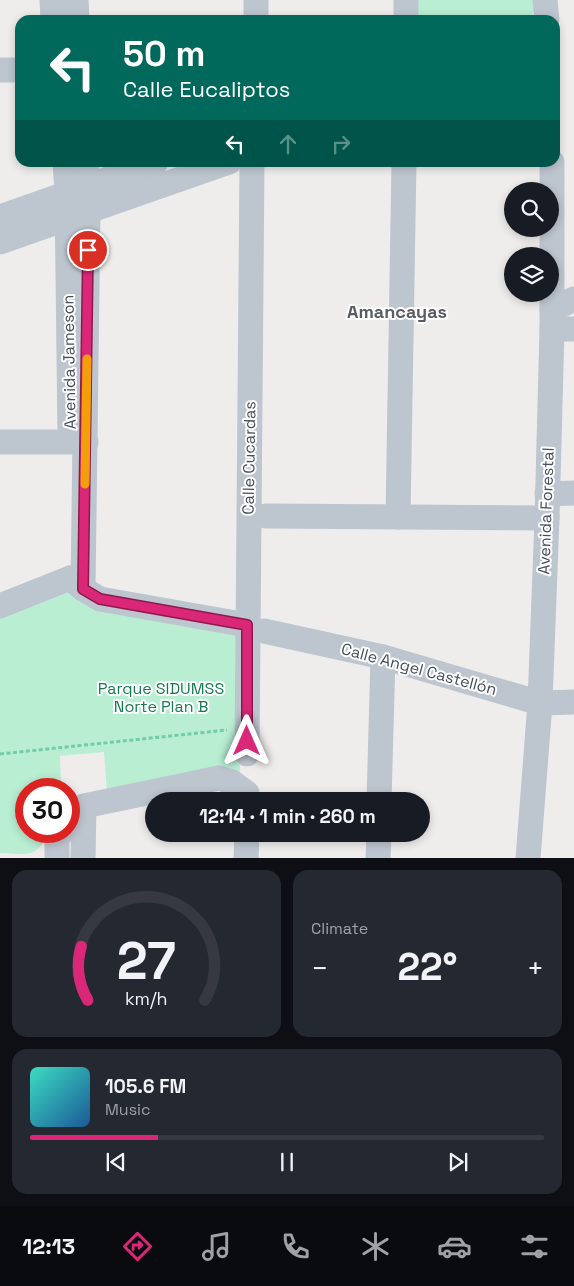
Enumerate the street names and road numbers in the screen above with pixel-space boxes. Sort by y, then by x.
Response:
street label: Avenida Jameson [57,295,81,429]
street label: Calle Cucardas [238,401,260,515]
street label: Avenida Forestal [533,447,559,575]
street label: Calle Angel Castellón [339,638,499,700]

